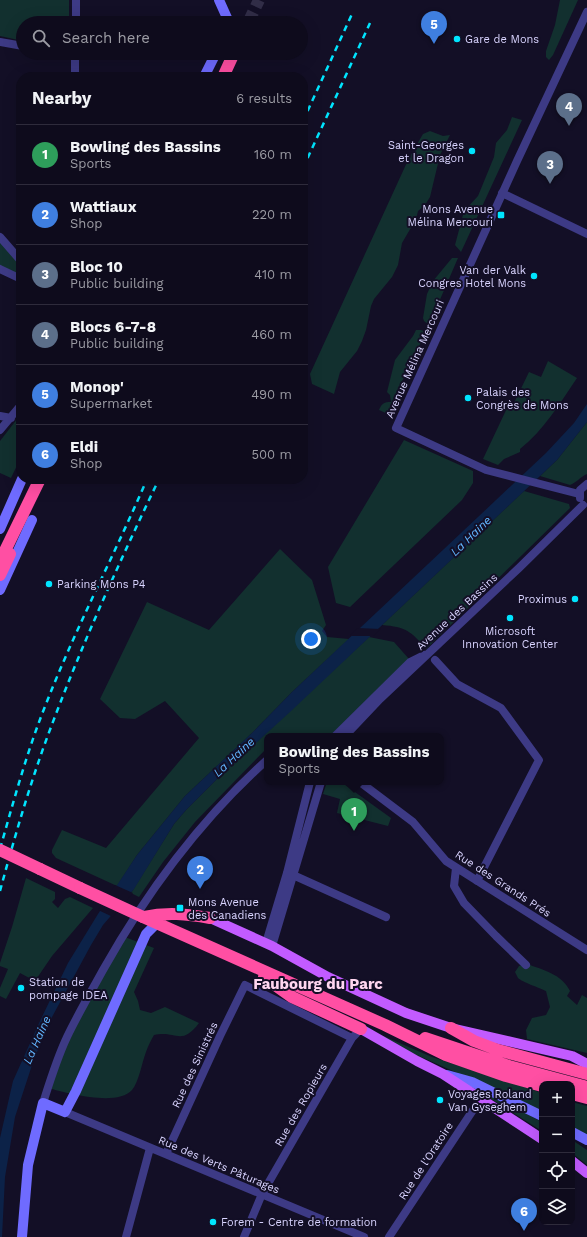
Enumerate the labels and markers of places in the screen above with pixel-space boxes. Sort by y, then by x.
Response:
pin: 5 [421,11,447,44]
place label: Gare de Mons [465,33,539,46]
marker: Gare de Mons [452,34,462,44]
pin: 4 [556,93,582,126]
place label: Saint-Georges et le Dragon [388,139,464,165]
marker: Saint-Georges et le Dragon [467,146,477,156]
pin: 3 [537,151,563,184]
place label: Mons Avenue Mélina Mercouri [408,203,493,229]
marker: Mons Avenue Mélina Mercouri [496,210,506,220]
place label: Van der Valk Congres Hotel Mons [418,264,526,290]
marker: Van der Valk Congres Hotel Mons [529,271,539,281]
place label: Palais des Congrès de Mons [476,386,569,412]
marker: Palais des Congrès de Mons [463,393,473,403]
place label: Parking Mons P4 [57,578,146,591]
marker: Parking Mons P4 [44,579,54,589]
place label: Proximus [518,593,567,606]
marker: Proximus [570,594,580,604]
marker: Microsoft Innovation Center [505,613,515,623]
place label: Microsoft Innovation Center [462,625,558,651]
pin: 1 [341,798,367,831]
pin: 2 [187,856,213,889]
place label: Mons Avenue des Canadiens [188,896,267,922]
marker: Mons Avenue des Canadiens [175,903,185,913]
place label: Station de pompage IDEA [29,976,108,1002]
marker: Station de pompage IDEA [16,983,26,993]
place label: Voyages Roland Van Gyseghem [448,1088,532,1114]
marker: Voyages Roland Van Gyseghem [435,1095,445,1105]
pin: 6 [511,1198,537,1231]
place label: Forem - Centre de formation [221,1216,377,1229]
marker: Forem - Centre de formation [208,1217,218,1227]

